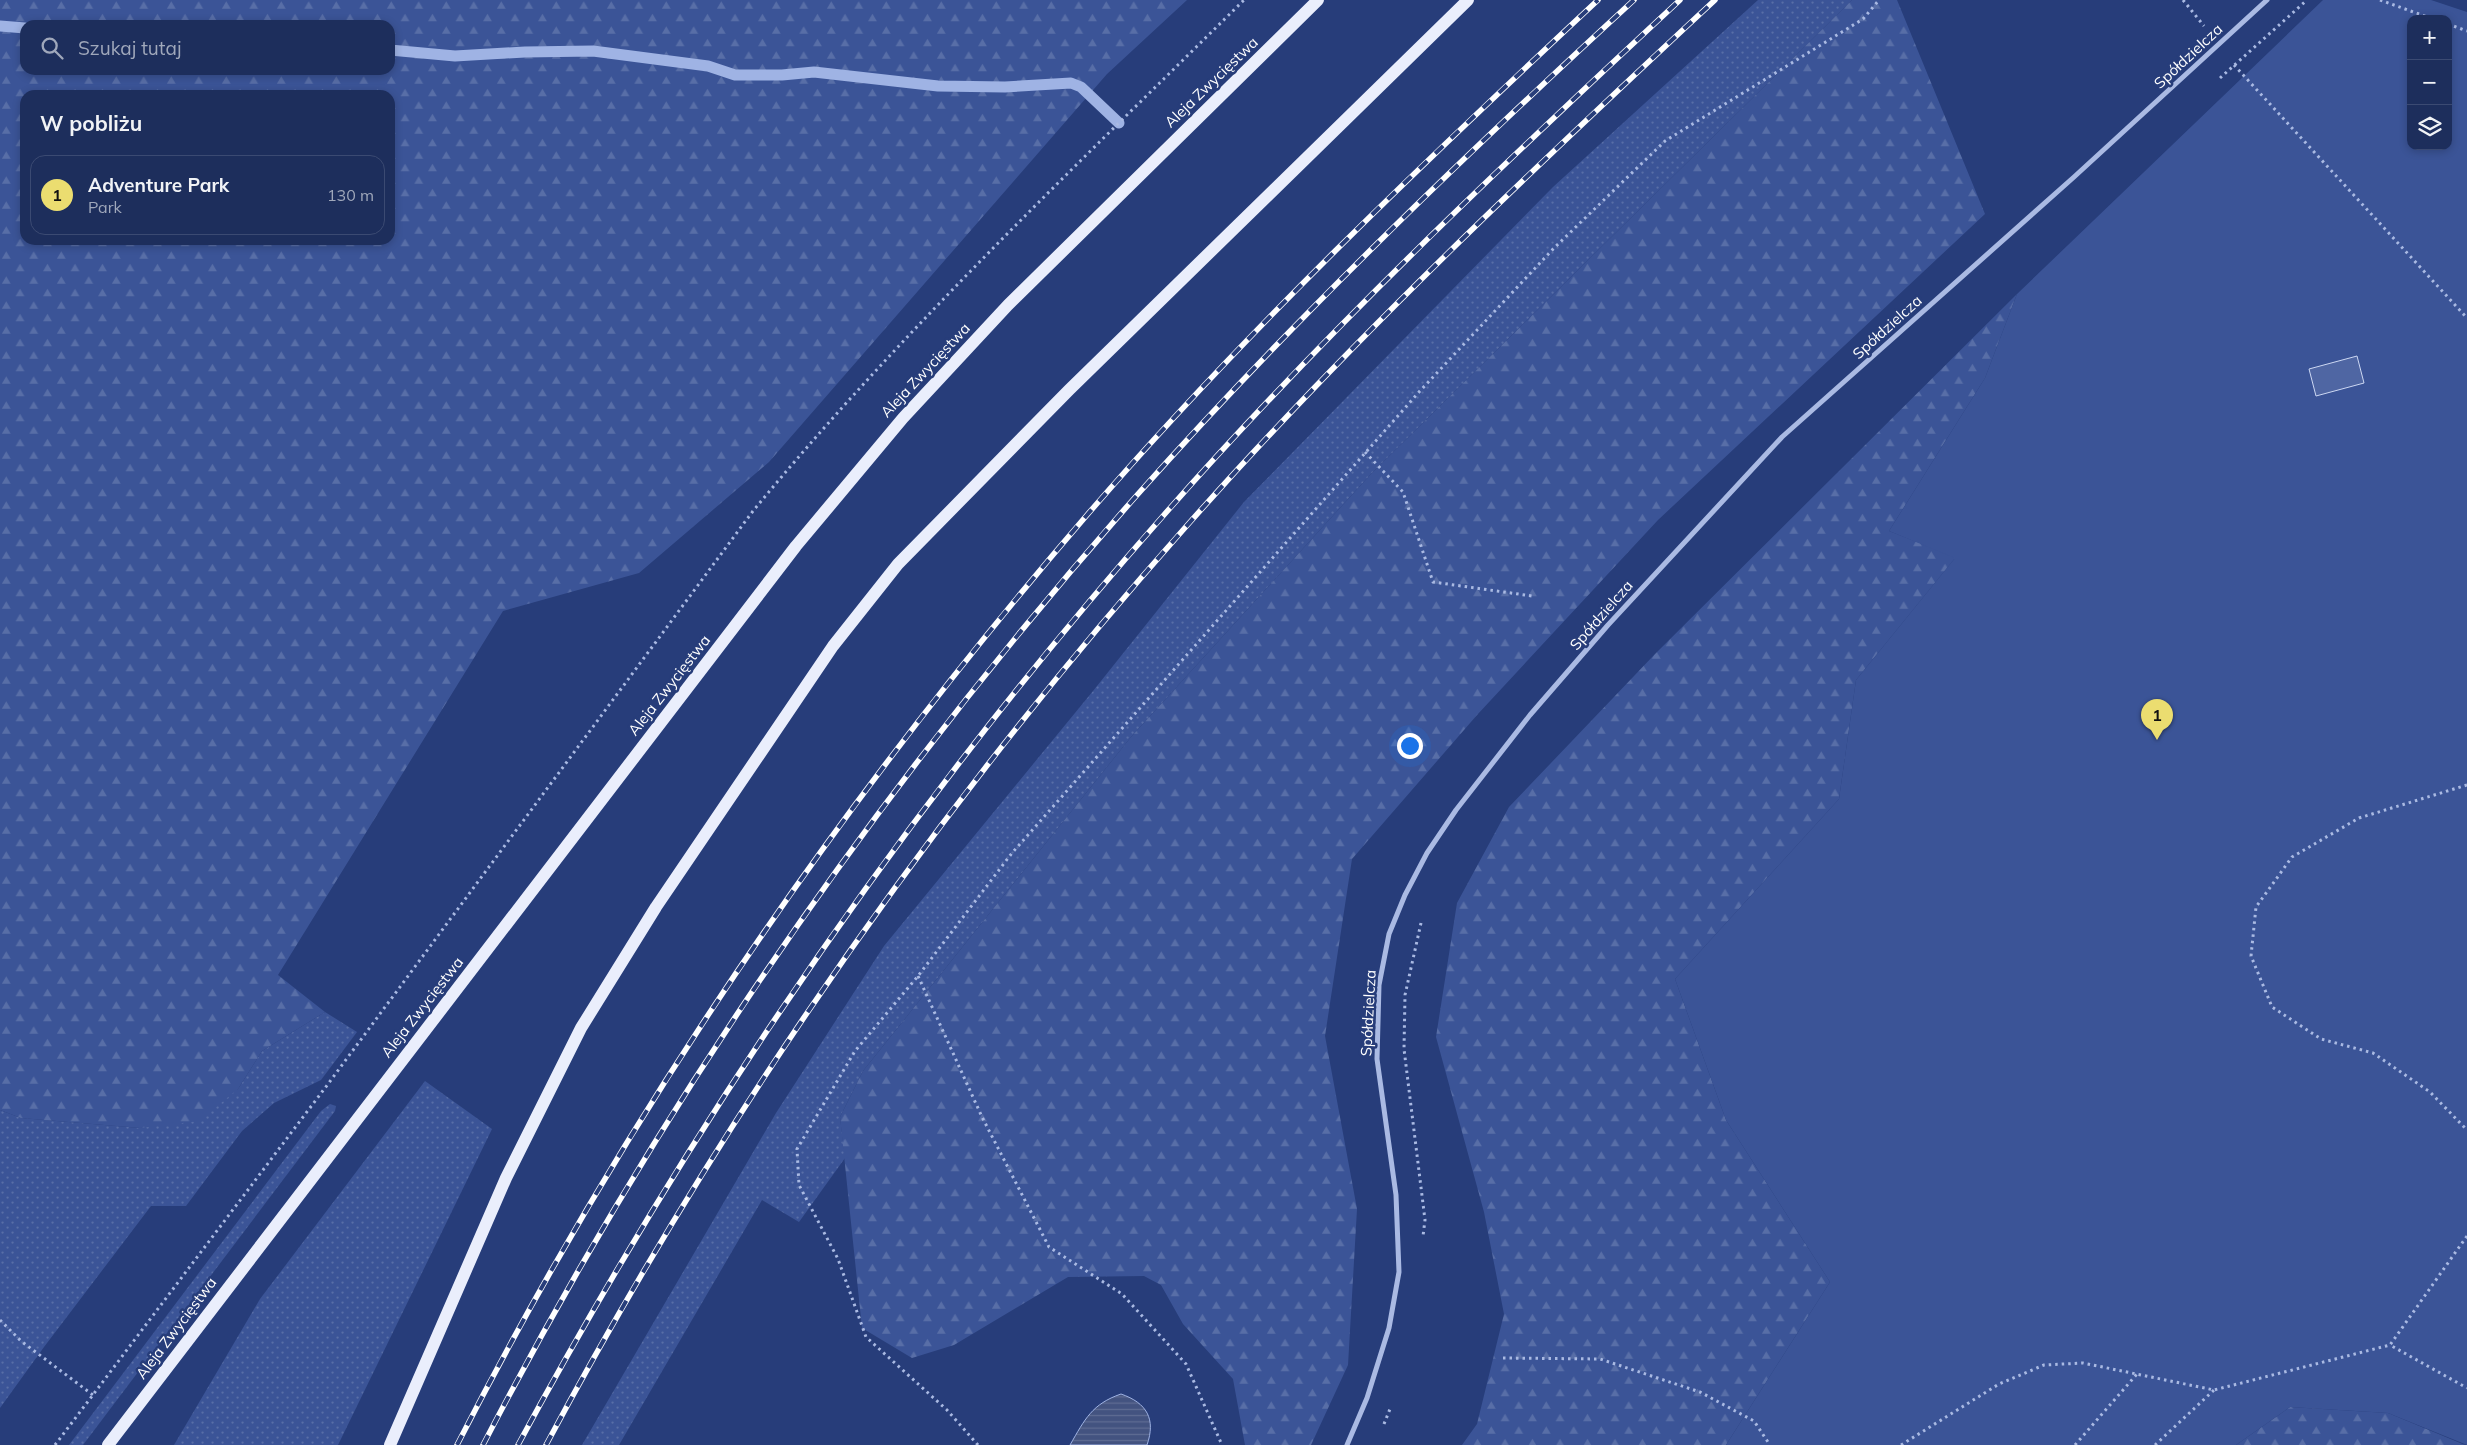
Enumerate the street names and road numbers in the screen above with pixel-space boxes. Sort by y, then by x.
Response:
street label: Spółdzielcza [2150,19,2226,93]
street label: Aleja Zwycięstwa [1160,33,1262,131]
street label: Spółdzielcza [1848,291,1926,363]
street label: Aleja Zwycięstwa [876,319,974,421]
street label: Spółdzielcza [1565,576,1637,654]
street label: Aleja Zwycięstwa [624,631,714,739]
street label: Aleja Zwycięstwa [377,953,467,1061]
street label: Spółdzielcza [1356,969,1380,1057]
street label: Aleja Zwycięstwa [132,1273,220,1383]

